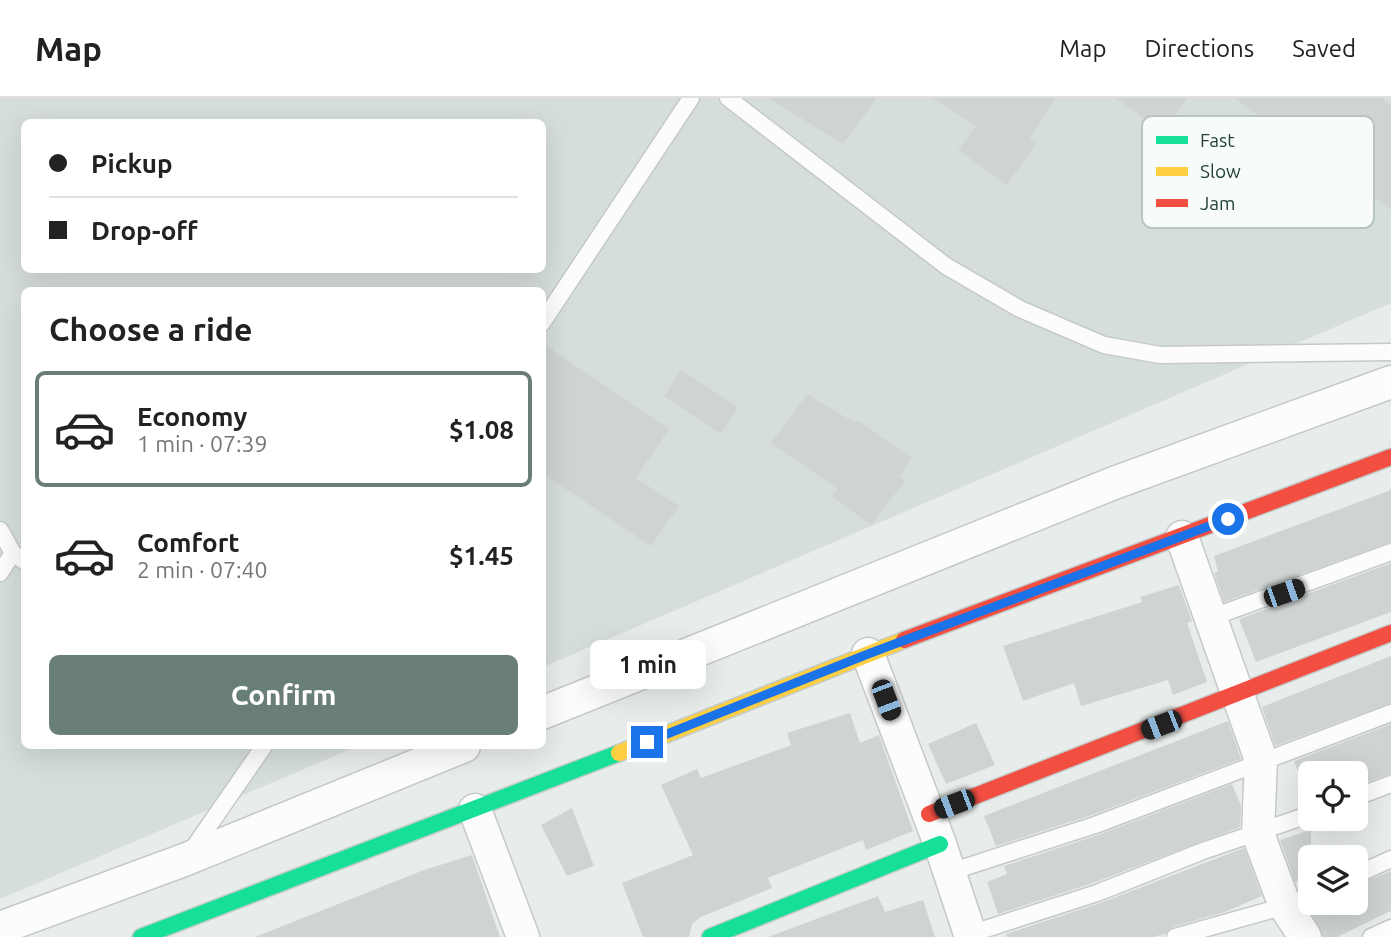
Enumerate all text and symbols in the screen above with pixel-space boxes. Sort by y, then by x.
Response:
text: Map [35,30,102,67]
text: Map [1059,35,1106,62]
text: Directions [1144,35,1254,62]
text: Saved [1292,35,1356,62]
legend [1142,116,1374,228]
text: Fast [1200,129,1235,151]
text: Pickup [91,149,173,178]
text: Slow [1200,160,1241,182]
text: Jam [1200,192,1236,214]
text: Drop-off [91,216,198,245]
text: Choose a ride [49,311,252,347]
icon: car [53,398,116,461]
text: Economy [137,402,247,431]
text: $1.08 [449,415,514,444]
text: 1 min · 07:39 [137,431,268,456]
route start [1212,503,1244,535]
icon: car [53,524,116,587]
text: Comfort [137,528,240,557]
text: $1.45 [449,541,514,570]
text: 2 min · 07:40 [137,557,268,582]
car [1261,576,1308,610]
callout: 1 min [589,640,705,690]
text: 1 min [619,652,677,677]
button: Confirm [49,655,518,735]
car [869,677,904,723]
car [1138,708,1185,742]
route end [631,726,663,758]
map controls [1298,761,1368,915]
button: locate [1298,761,1368,831]
car [931,787,978,821]
button: layers [1298,845,1368,915]

